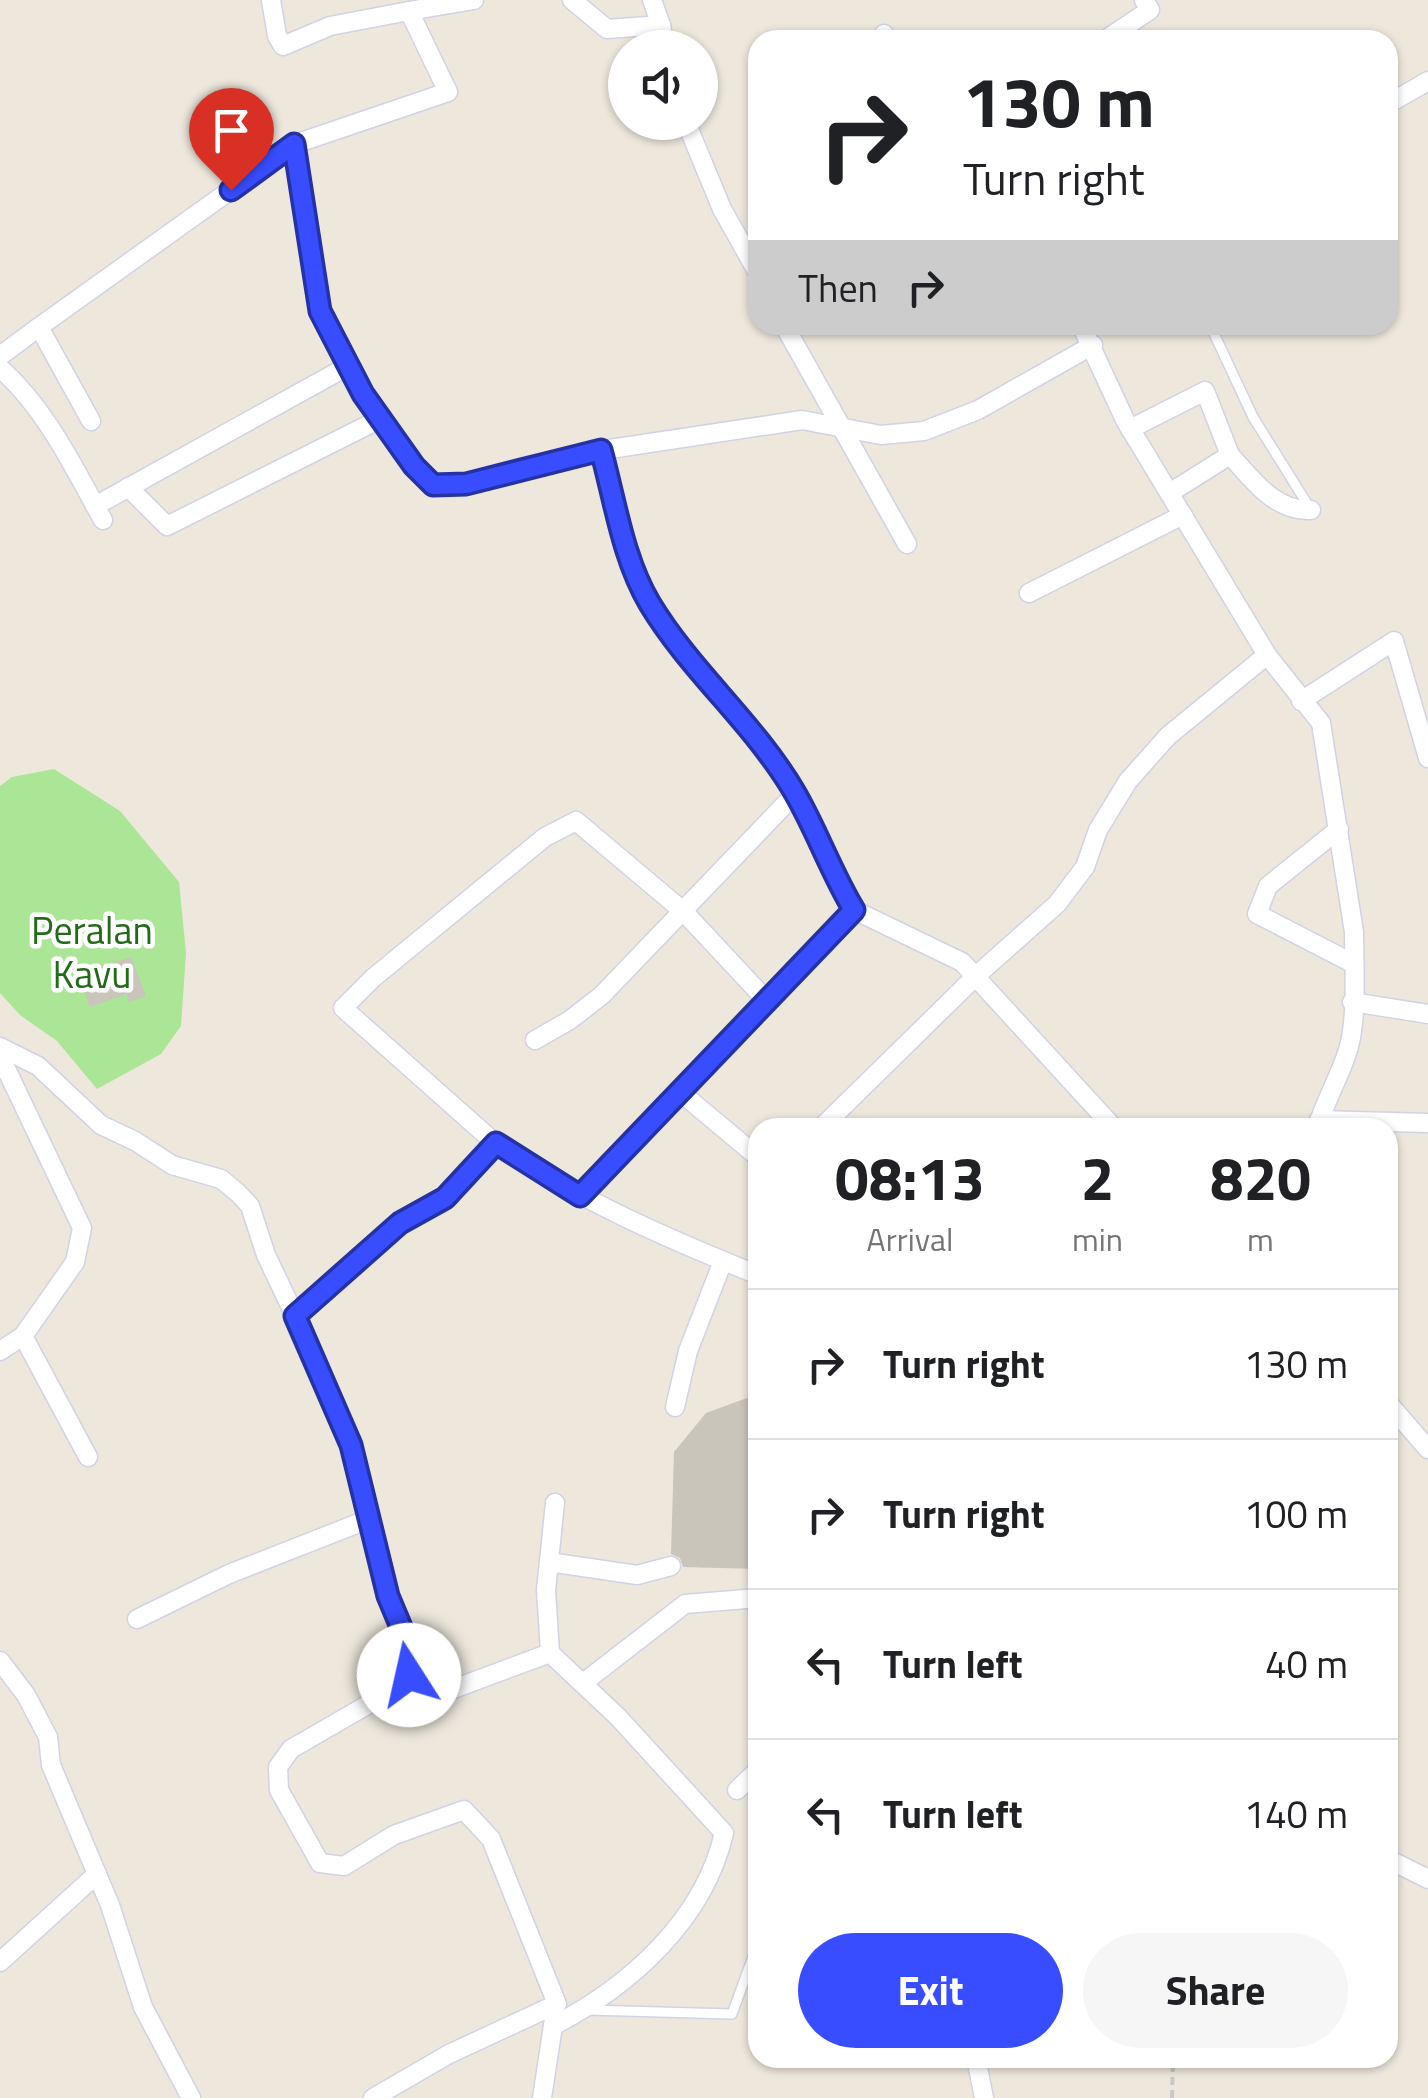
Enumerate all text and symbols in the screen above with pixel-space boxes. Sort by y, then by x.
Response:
map controls [608,30,718,140]
button: sound [608,30,718,140]
text: 130 m [963,48,1155,154]
icon: right [798,70,928,200]
pin [189,88,274,191]
icon: arrive [204,103,259,158]
text: Turn right [963,144,1145,212]
text: Then [798,259,878,317]
icon: right [898,260,953,315]
park label: Peralan Kavu [31,901,153,1003]
text: 08:13 [835,1132,985,1223]
text: 2 [1081,1132,1114,1223]
text: 820 [1210,1132,1311,1223]
text: Arrival [867,1215,953,1263]
text: min [1072,1215,1123,1263]
text: m [1247,1215,1274,1263]
text: Turn right [883,1335,1045,1393]
text: 130 m [1244,1335,1348,1393]
icon: right [798,1337,853,1392]
text: Turn right [883,1485,1045,1543]
text: 100 m [1244,1485,1348,1543]
icon: right [798,1487,853,1542]
position arrow [357,1623,461,1727]
text: Turn left [883,1635,1023,1693]
text: 40 m [1265,1635,1348,1693]
icon: left [798,1637,853,1692]
text: Turn left [883,1785,1023,1843]
text: 140 m [1244,1785,1348,1843]
icon: left [798,1787,853,1842]
button: Exit [798,1933,1063,2048]
button: Share [1083,1933,1348,2048]

